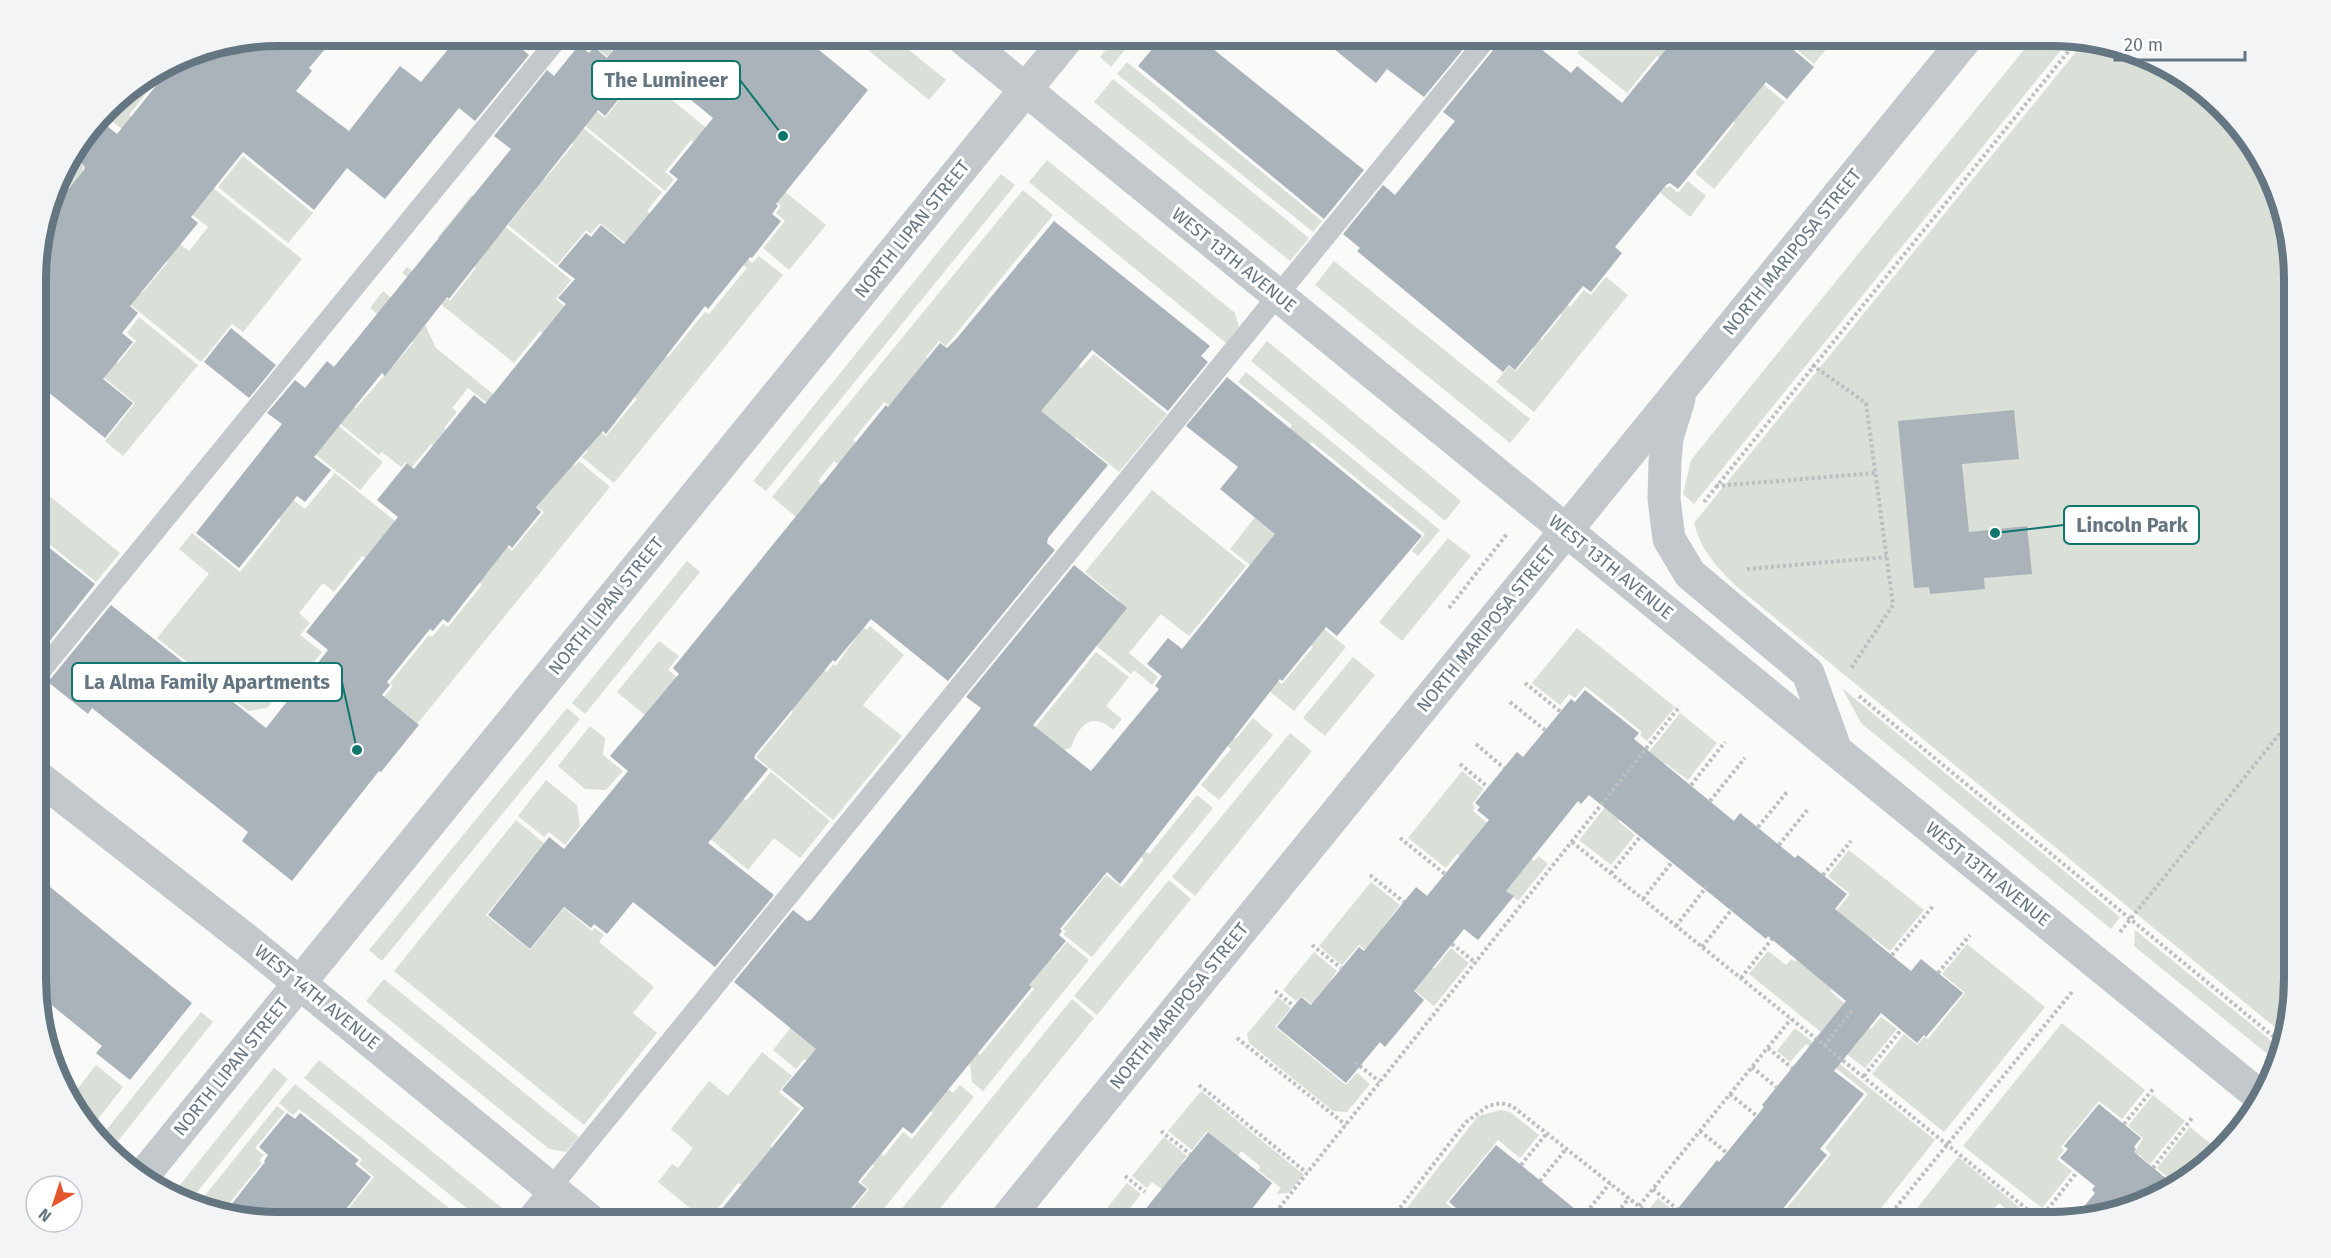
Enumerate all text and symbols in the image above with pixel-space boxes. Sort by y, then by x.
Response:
scale bar [2115,24,2246,62]
text: 20 m [2124,34,2163,56]
callout: The Lumineer [592,61,740,99]
text: The Lumineer [604,68,729,92]
street label: NORTH LIPAN STREET [850,155,975,302]
street label: NORTH MARIPOSA STREET [1718,164,1866,340]
street label: WEST 13TH AVENUE [1167,203,1301,317]
callout: Lincoln Park [2064,506,2199,544]
street label: WEST 13TH AVENUE [1544,510,1678,624]
text: Lincoln Park [2076,513,2189,537]
street label: NORTH LIPAN STREET [544,532,669,679]
street label: NORTH MARIPOSA STREET [1412,541,1560,717]
callout: La Alma Family Apartments [72,663,342,701]
text: La Alma Family Apartments [84,670,330,694]
street label: WEST 13TH AVENUE [1921,817,2055,931]
street label: NORTH MARIPOSA STREET [1105,918,1253,1094]
street label: WEST 14TH AVENUE [250,940,384,1054]
street label: NORTH LIPAN STREET [169,993,294,1140]
north arrow [24,1174,84,1234]
text: N [35,1205,55,1226]

